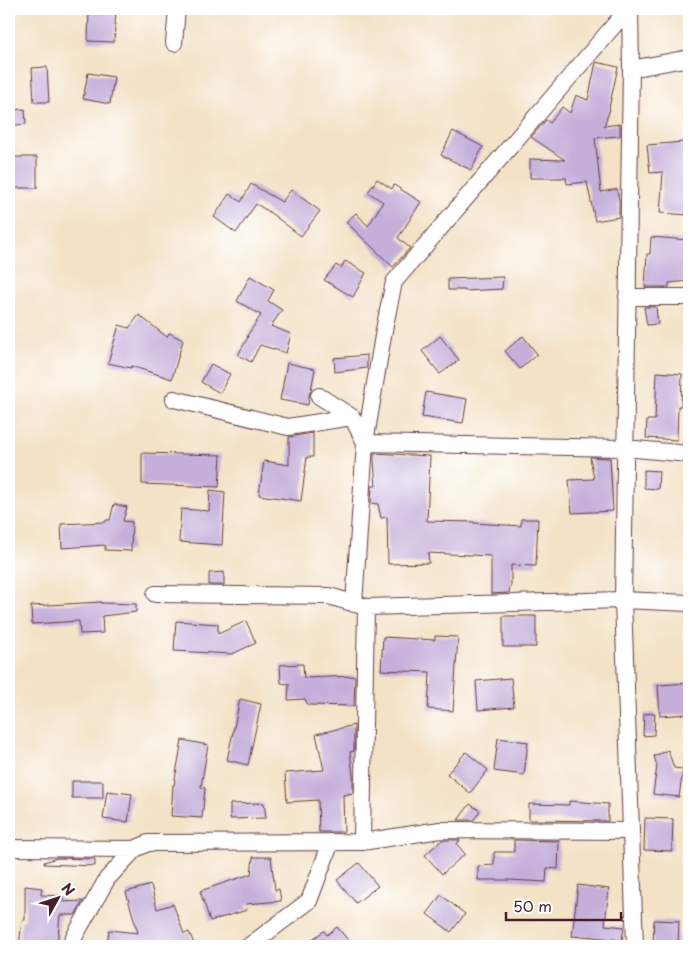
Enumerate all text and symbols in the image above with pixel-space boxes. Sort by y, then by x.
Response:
north arrow [32,872,82,922]
text: N [57,878,80,900]
scale bar [506,890,620,922]
text: 50 m [513,894,552,917]

